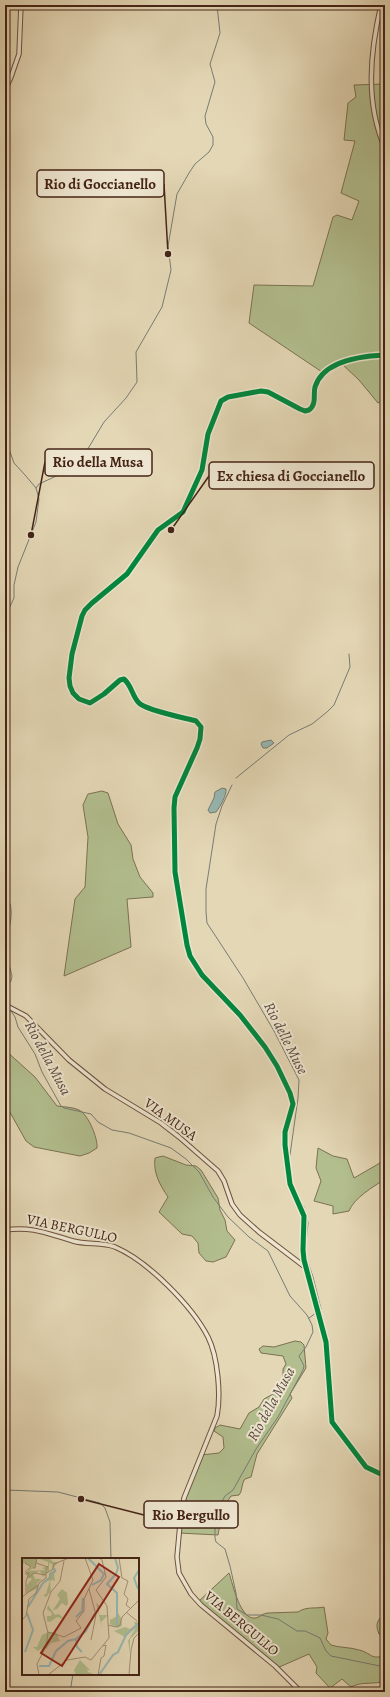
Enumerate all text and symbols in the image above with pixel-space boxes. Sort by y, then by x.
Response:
callout: Rio di Goccianello [37,170,164,197]
text: Rio di Goccianello [44,174,156,194]
callout: Rio della Musa [45,449,152,476]
text: Rio della Musa [53,452,144,472]
callout: Ex chiesa di Goccianello [209,462,374,489]
text: Ex chiesa di Goccianello [217,466,365,486]
water label: Rio delle Muse [259,998,313,1078]
water label: Rio della Musa [20,1017,76,1099]
street label: VIA MUSA [139,1093,202,1146]
street label: VIA BERGULLO [24,1209,119,1247]
water label: Rio della Musa [242,1363,300,1445]
callout: Rio Bergullo [144,1501,238,1528]
text: Rio Bergullo [152,1505,230,1525]
inset map [22,1558,139,1675]
street label: VIA BERGULLO [200,1586,283,1660]

